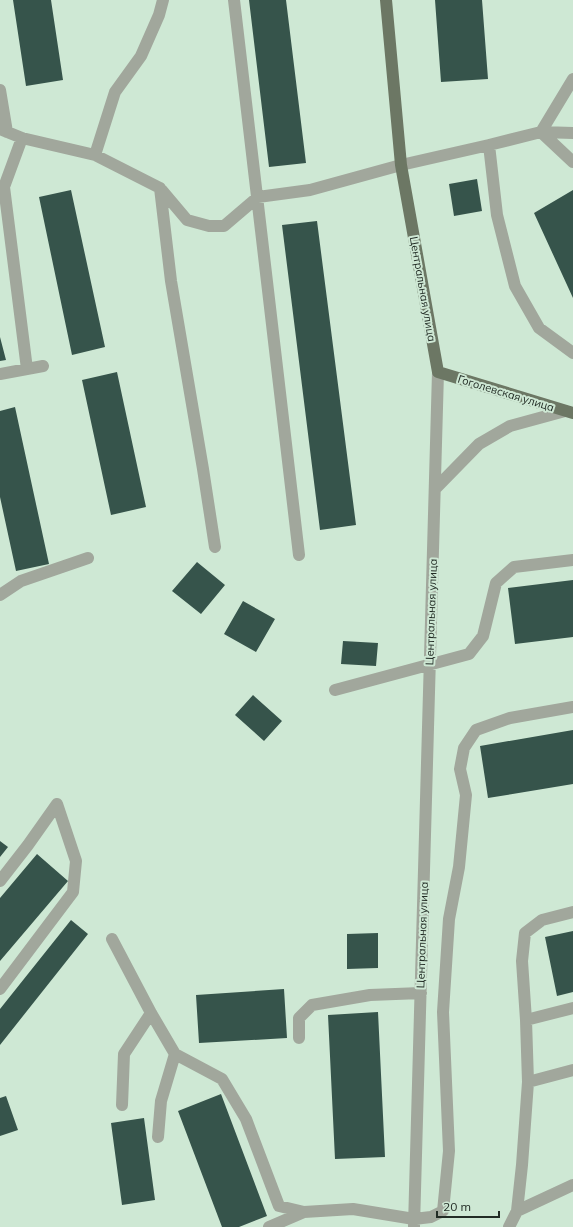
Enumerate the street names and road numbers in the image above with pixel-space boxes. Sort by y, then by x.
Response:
street label: Центральная улица [407,235,439,343]
street label: Гоголевская улица [456,372,556,414]
street label: Центральная улица [422,558,440,666]
street label: Центральная улица [413,881,431,989]

